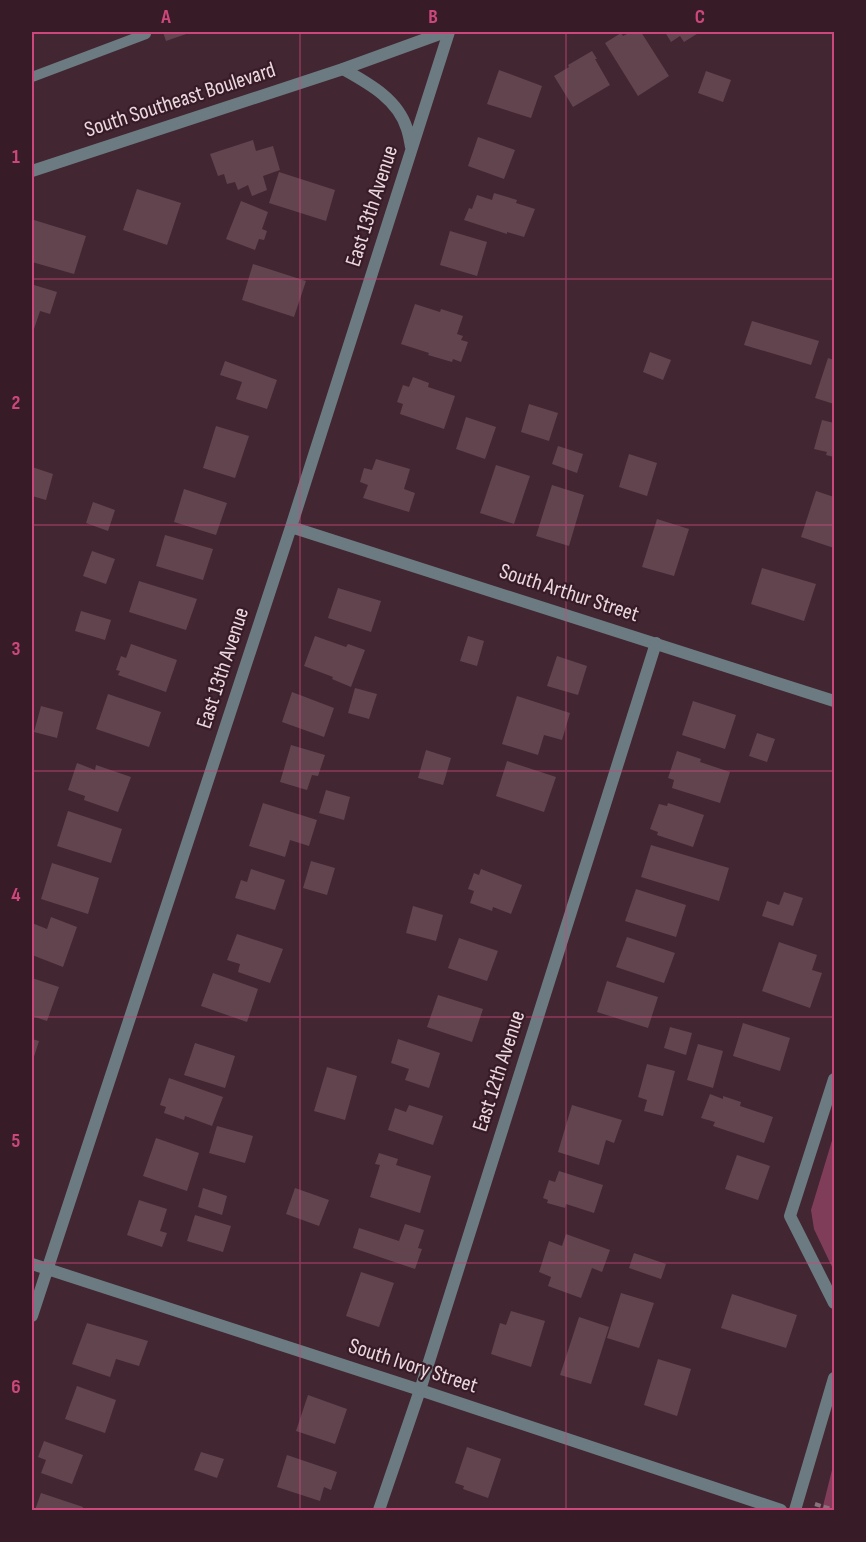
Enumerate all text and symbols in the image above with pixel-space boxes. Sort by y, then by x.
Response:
text: A [160,5,171,29]
text: B [428,5,438,29]
text: C [695,5,705,29]
street label: South Southeast Boulevard [81,56,279,144]
street label: East 13th Avenue [340,142,404,270]
text: 1 [12,145,20,169]
text: 2 [12,391,20,415]
street label: South Arthur Street [496,558,643,628]
street label: East 13th Avenue [191,604,255,732]
text: 3 [12,637,21,661]
text: 4 [11,883,21,907]
street label: East 12th Avenue [467,1007,531,1135]
text: 5 [12,1129,21,1153]
street label: South Ivory Street [345,1332,481,1400]
text: 6 [11,1375,21,1399]

